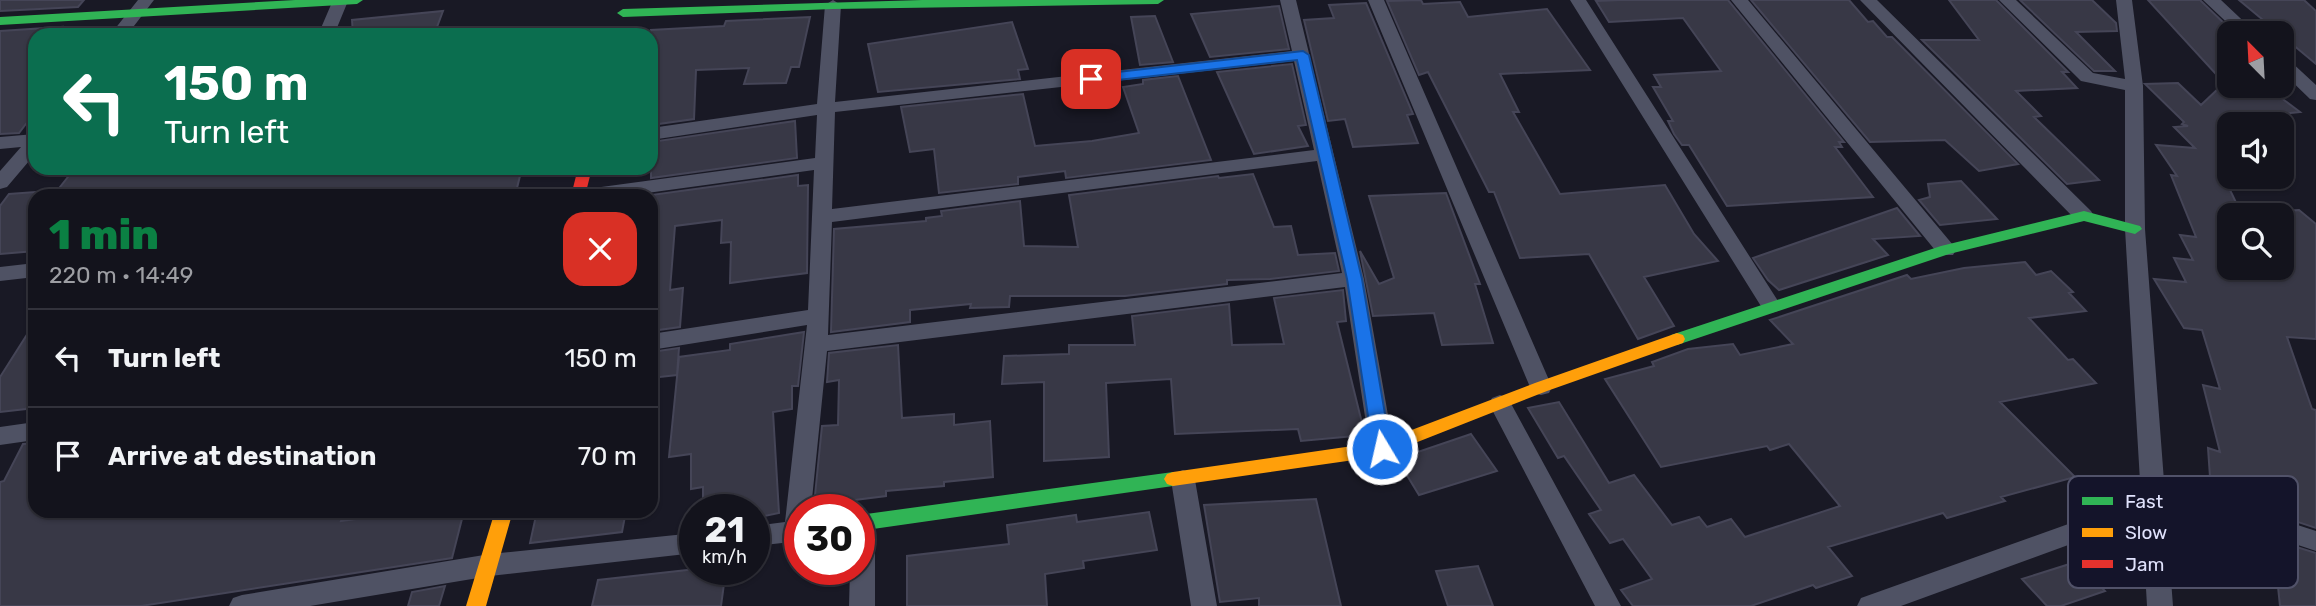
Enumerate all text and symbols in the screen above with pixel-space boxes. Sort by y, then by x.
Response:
north arrow [2217,21,2294,98]
map controls [2217,21,2294,280]
pin [1061,49,1121,109]
text: 150 m [164,54,309,112]
icon: left [49,56,140,147]
icon: arrive [1072,60,1110,98]
button: sound [2217,112,2294,189]
text: Turn left [164,113,289,151]
button: search [2217,203,2294,280]
text: 1 min [49,210,159,260]
button: close [563,212,637,286]
text: 220 m · 14:49 [49,261,193,289]
icon: left [49,339,87,377]
text: Turn left [108,343,220,374]
text: 150 m [564,343,637,374]
position arrow [1345,412,1419,486]
icon: arrive [49,437,87,475]
text: Arrive at destination [108,441,376,472]
text: 70 m [578,441,637,472]
legend [2068,476,2298,588]
text: Fast [2125,490,2164,513]
speed limit sign: 30 [784,494,875,585]
text: 21 [704,509,745,551]
text: Slow [2125,521,2167,544]
text: km/h [702,546,747,568]
text: Jam [2125,553,2164,576]

